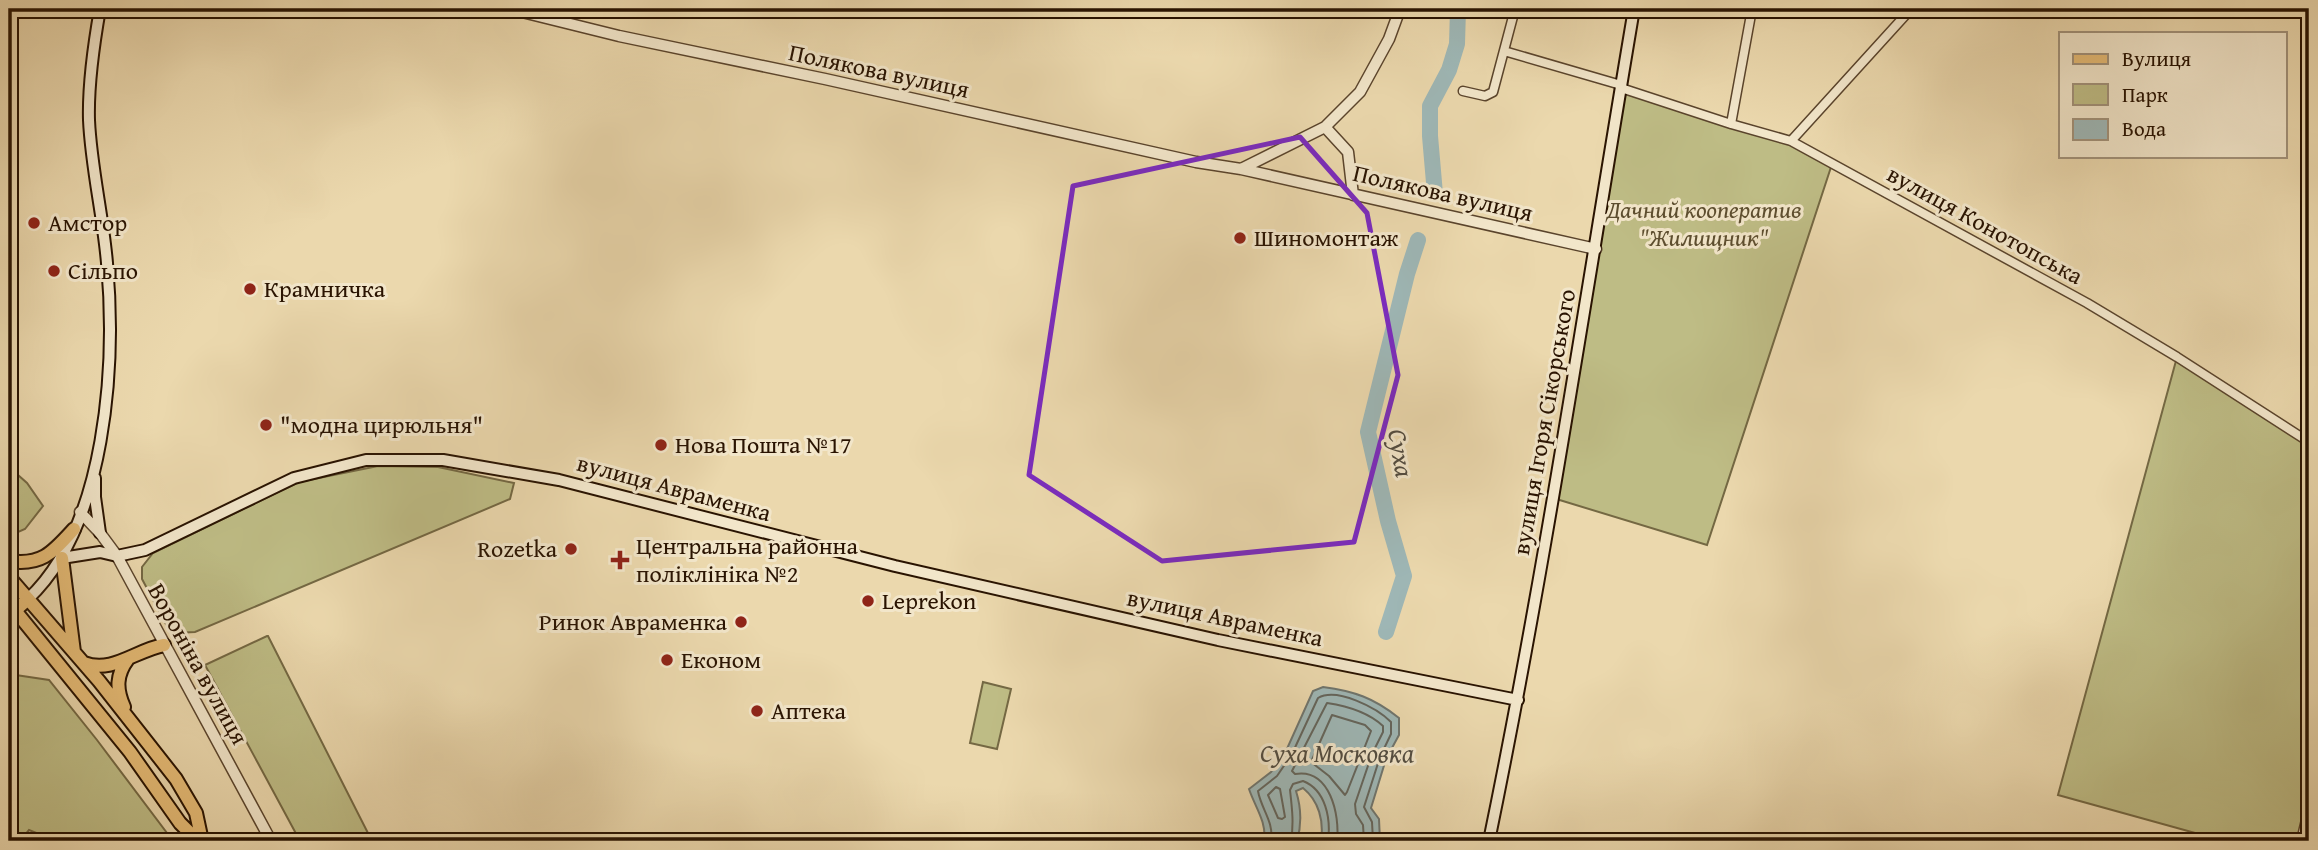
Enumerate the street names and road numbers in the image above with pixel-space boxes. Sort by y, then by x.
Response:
street label: Полякова вулиця [786,34,972,107]
street label: Полякова вулиця [1350,155,1536,230]
street label: вулиця Конотопська [1881,156,2090,293]
street label: вулиця Ігоря Сікорського [1503,286,1584,558]
street label: вулиця Авраменка [573,445,776,530]
street label: Вороніна вулиця [140,577,257,751]
street label: вулиця Авраменка [1124,580,1327,655]

